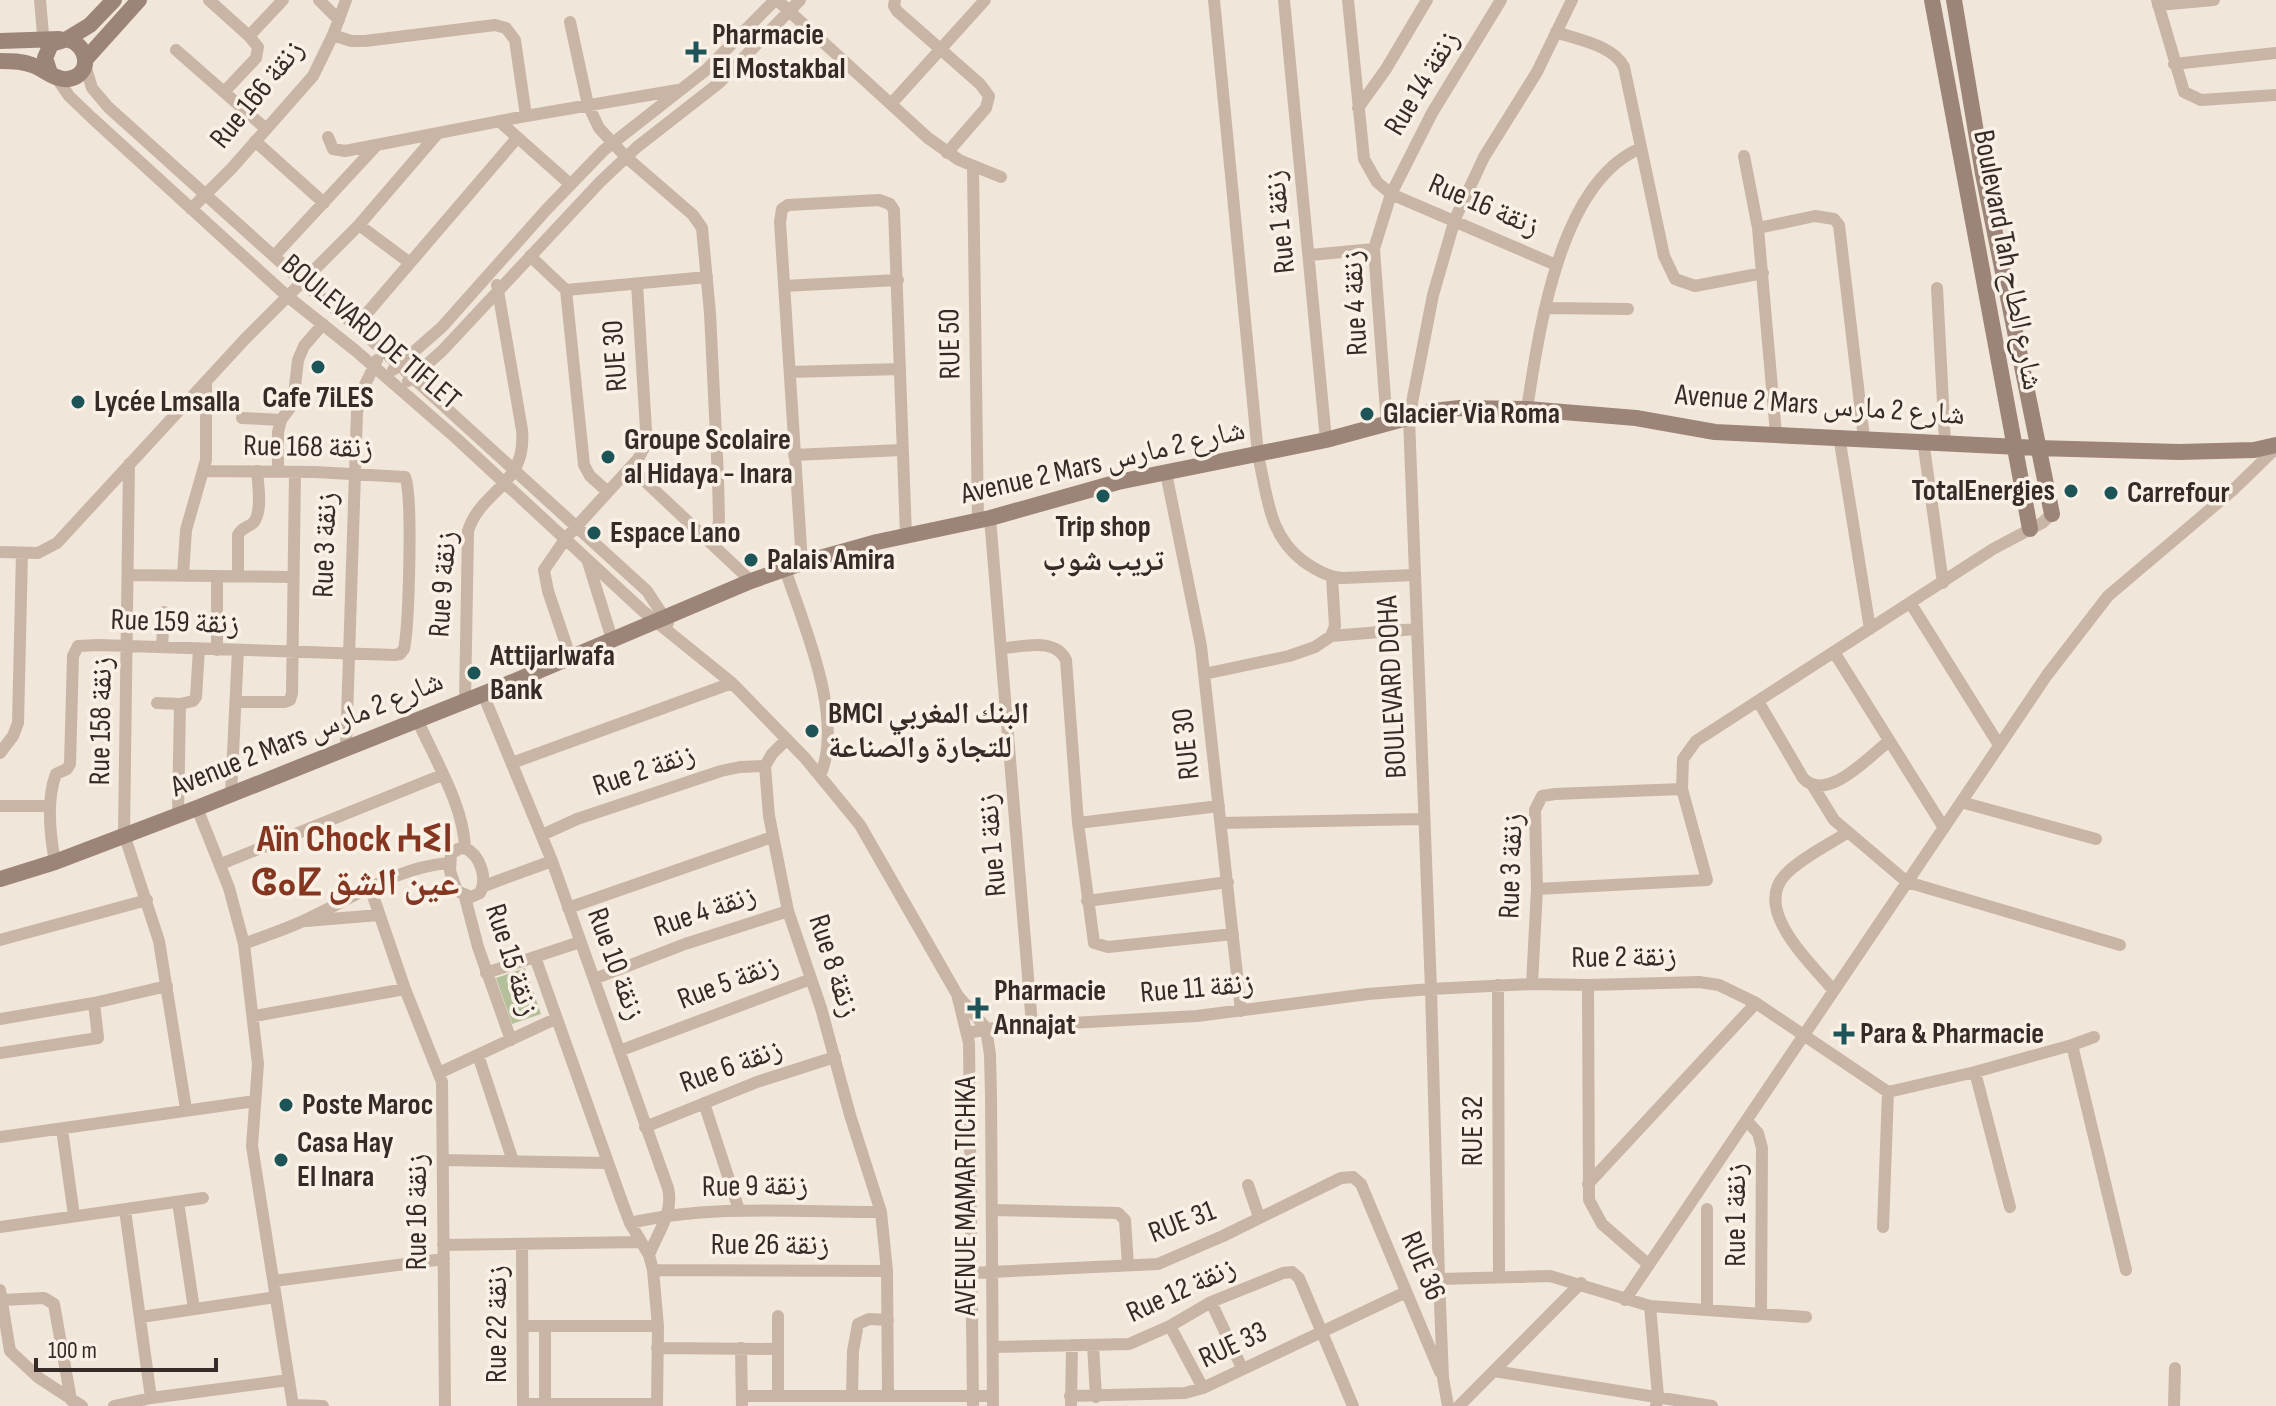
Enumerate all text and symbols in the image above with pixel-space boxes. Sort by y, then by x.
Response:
place label: Pharmacie El Mostakbal [712,17,846,87]
street label: Rue 14 زنقة [1377,24,1467,142]
street label: Rue 166 زنقة [202,32,312,156]
marker: Pharmacie El Mostakbal [687,43,705,61]
street label: Boulevard Tah شارع الطاح [1965,127,2051,393]
street label: Rue 16 زنقة [1423,166,1545,244]
street label: Rue 1 زنقة [1257,169,1303,275]
street label: BOULEVARD DE TIFLET [274,247,468,417]
street label: Rue 4 زنقة [1334,249,1376,357]
street label: RUE 50 [931,308,969,380]
street label: RUE 30 [595,319,635,393]
marker: Cafe 7iLES [309,358,327,376]
street label: Avenue 2 Mars شارع 2 مارس [1673,377,1966,433]
place label: Cafe 7iLES [262,380,374,416]
place label: Lycée Lmsalla [94,384,240,420]
marker: Lycée Lmsalla [69,393,87,411]
place label: Glacier Via Roma [1383,396,1560,432]
marker: Glacier Via Roma [1358,405,1376,423]
street label: Avenue 2 Mars شارع 2 مارس [956,412,1249,512]
place label: Groupe Scolaire al Hidaya - Inara [624,422,793,492]
street label: Rue 168 زنقة [243,428,373,466]
marker: Groupe Scolaire al Hidaya - Inara [599,448,617,466]
place label: TotalEnergies [1912,473,2055,509]
place label: Carrefour [2127,475,2230,511]
marker: TotalEnergies [2062,482,2080,500]
marker: Carrefour [2102,484,2120,502]
marker: Trip shop تريب شوب [1094,487,1112,505]
street label: Rue 3 زنقة [305,492,345,598]
place label: Trip shop تريب شوب [1042,509,1164,579]
place label: Espace Lano [610,515,741,551]
marker: Espace Lano [585,524,603,542]
street label: Rue 9 زنقة [421,530,465,638]
place label: Palais Amira [767,542,895,578]
marker: Palais Amira [742,551,760,569]
street label: BOULEVARD DOHA [1369,595,1415,779]
street label: Rue 159 زنقة [110,602,240,642]
place label: Attijarlwafa Bank [489,638,615,708]
street label: Rue 158 زنقة [82,656,120,786]
street label: Avenue 2 Mars شارع 2 مارس [165,663,448,805]
marker: Attijarlwafa Bank [465,664,483,682]
place label: BMCI البنك المغربي للتجارة والصناعة [828,696,1029,766]
street label: RUE 30 [1164,707,1208,781]
marker: BMCI البنك المغربي للتجارة والصناعة [803,722,821,740]
street label: Rue 2 زنقة [588,736,700,804]
street label: Rue 1 زنقة [970,792,1014,898]
street label: Rue 3 زنقة [1491,813,1531,919]
district label: Aïn Chock ⵄⵉⵏ ⵛⴰⵇ عين الشق [251,817,459,906]
street label: Rue 4 زنقة [649,877,761,945]
street label: Rue 15 زنقة [477,899,547,1021]
street label: Rue 10 زنقة [579,903,653,1025]
street label: Rue 8 زنقة [800,910,868,1022]
street label: Rue 2 زنقة [1571,938,1677,976]
street label: Rue 5 زنقة [673,946,783,1018]
street label: Rue 11 زنقة [1139,965,1255,1011]
place label: Pharmacie Annajat [993,973,1106,1043]
marker: Pharmacie Annajat [969,999,987,1017]
place label: Para & Pharmacie [1860,1016,2044,1052]
marker: Para & Pharmacie [1835,1025,1853,1043]
street label: Rue 6 زنقة [675,1031,787,1101]
street label: AVENUE MAMAR TICHKA [948,1076,984,1317]
place label: Poste Maroc [302,1087,433,1123]
marker: Poste Maroc [277,1096,295,1114]
street label: RUE 32 [1455,1096,1491,1166]
place label: Casa Hay El Inara [297,1125,394,1195]
marker: Casa Hay El Inara [272,1151,290,1169]
street label: Rue 16 زنقة [399,1154,435,1270]
street label: Rue 1 زنقة [1718,1163,1754,1267]
street label: Rue 9 زنقة [702,1167,808,1205]
street label: RUE 31 [1143,1193,1221,1251]
street label: RUE 36 [1392,1226,1454,1306]
street label: Rue 26 زنقة [711,1227,829,1263]
street label: Rue 12 زنقة [1121,1249,1241,1331]
street label: Rue 22 زنقة [479,1265,515,1383]
street label: RUE 33 [1193,1314,1273,1376]
scale bar [36,1322,216,1372]
text: 100 m [48,1336,97,1365]

